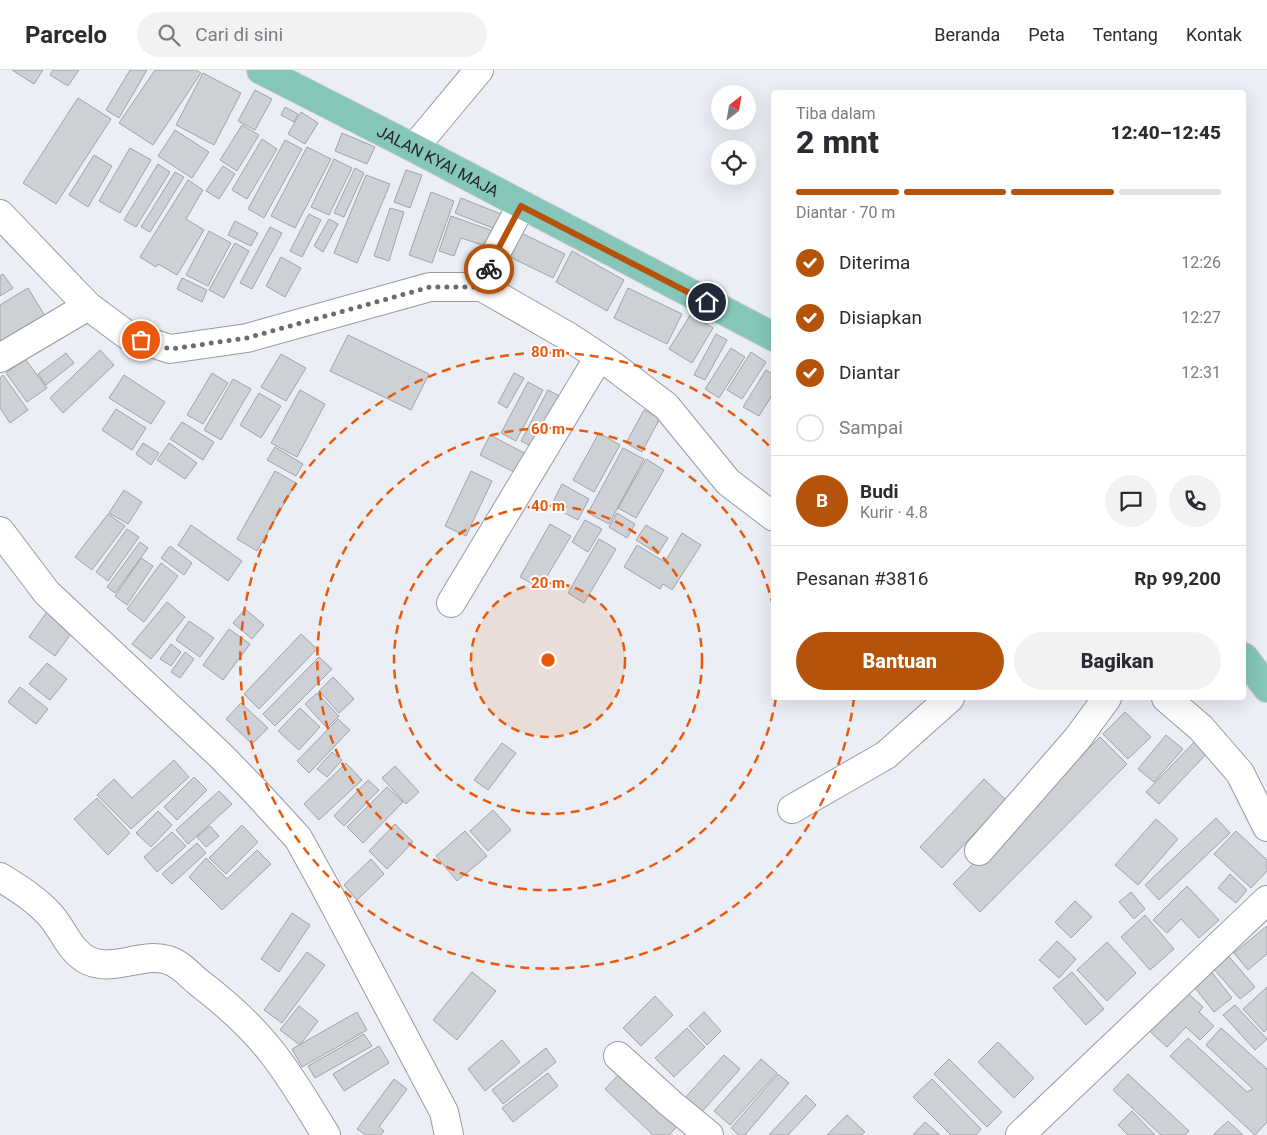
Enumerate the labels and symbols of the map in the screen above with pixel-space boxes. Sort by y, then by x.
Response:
north arrow [711,85,756,130]
street label: JALAN KYAI MAJA [374,121,503,201]
courier [464,244,514,294]
pin [686,281,728,323]
pin [120,319,162,361]
text: 80 m [531,343,565,361]
text: 60 m [531,420,565,438]
text: 40 m [531,497,565,515]
text: 20 m [531,574,565,592]
centre of rings [539,651,557,669]

